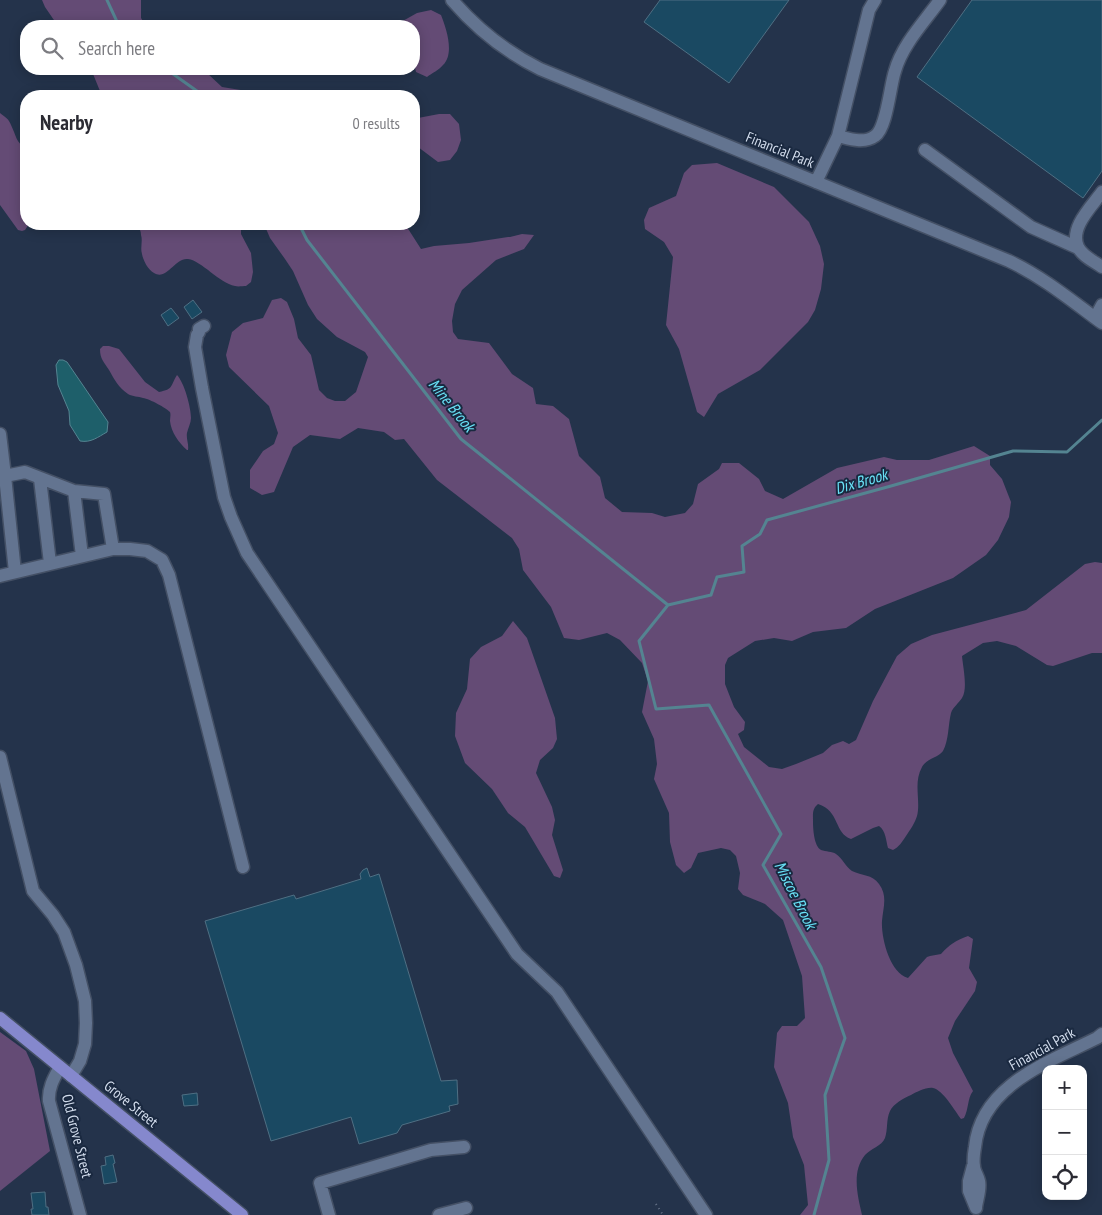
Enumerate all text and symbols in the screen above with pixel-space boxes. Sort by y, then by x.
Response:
search box [20,20,420,75]
icon: search [38,34,66,62]
text: Search here [78,36,155,60]
text: Nearby [40,109,93,136]
text: 0 results [353,113,400,133]
street label: Financial Park [743,127,817,172]
water label: Mine Brook [425,374,481,437]
water label: Dix Brook [833,464,891,498]
water label: Miscoe Brook [770,858,822,934]
street label: Financial Park [1006,1023,1078,1074]
map controls [1042,1065,1087,1200]
button: + [1042,1065,1087,1110]
street label: Grove Street [100,1076,162,1131]
street label: Old Grove Street [58,1092,97,1180]
button: − [1042,1110,1087,1155]
button: locate [1042,1155,1087,1200]

